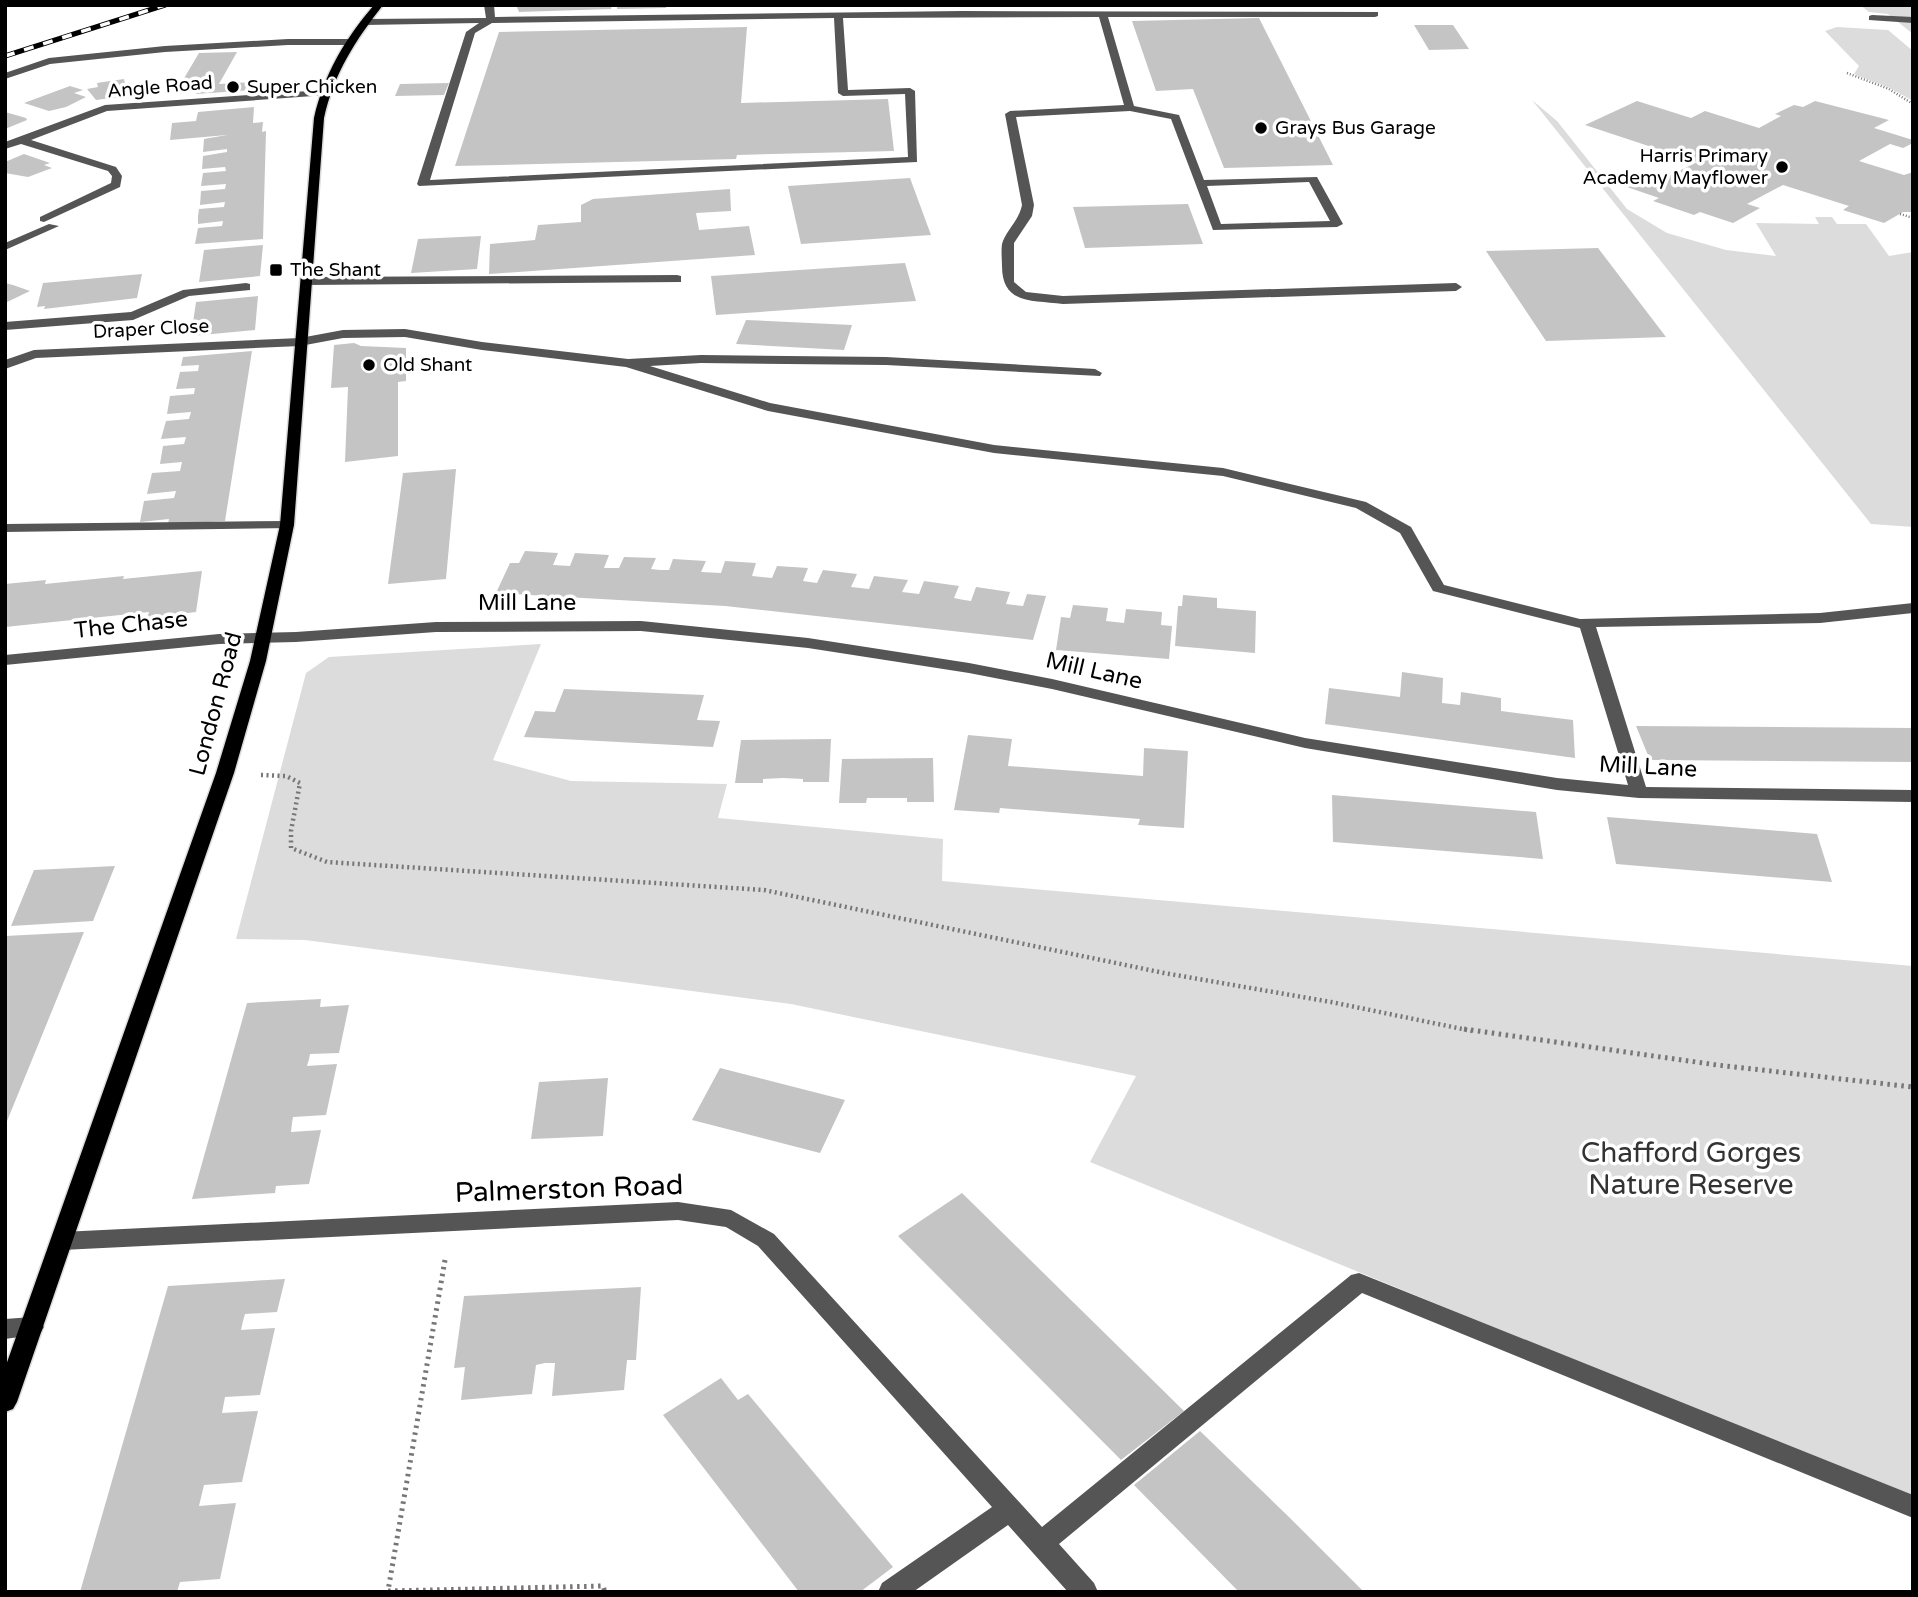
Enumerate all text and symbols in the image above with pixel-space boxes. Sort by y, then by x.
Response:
street label: Angle Road [106,71,214,103]
place label: Super Chicken [247,76,377,98]
marker: Super Chicken [225,79,241,95]
place label: Grays Bus Garage [1275,117,1436,139]
marker: Grays Bus Garage [1253,120,1269,136]
place label: Harris Primary Academy Mayflower [1583,145,1769,189]
marker: Harris Primary Academy Mayflower [1774,159,1790,175]
place label: The Shant [290,259,381,281]
marker: The Shant [268,262,284,278]
street label: Draper Close [92,315,210,343]
place label: Old Shant [383,354,472,376]
marker: Old Shant [361,357,377,373]
street label: Mill Lane [478,589,576,617]
street label: The Chase [73,605,189,645]
street label: London Road [183,629,249,779]
street label: Mill Lane [1043,646,1145,696]
street label: Mill Lane [1598,750,1698,784]
park label: Chafford Gorges Nature Reserve [1581,1136,1801,1202]
street label: Palmerston Road [454,1168,684,1210]

